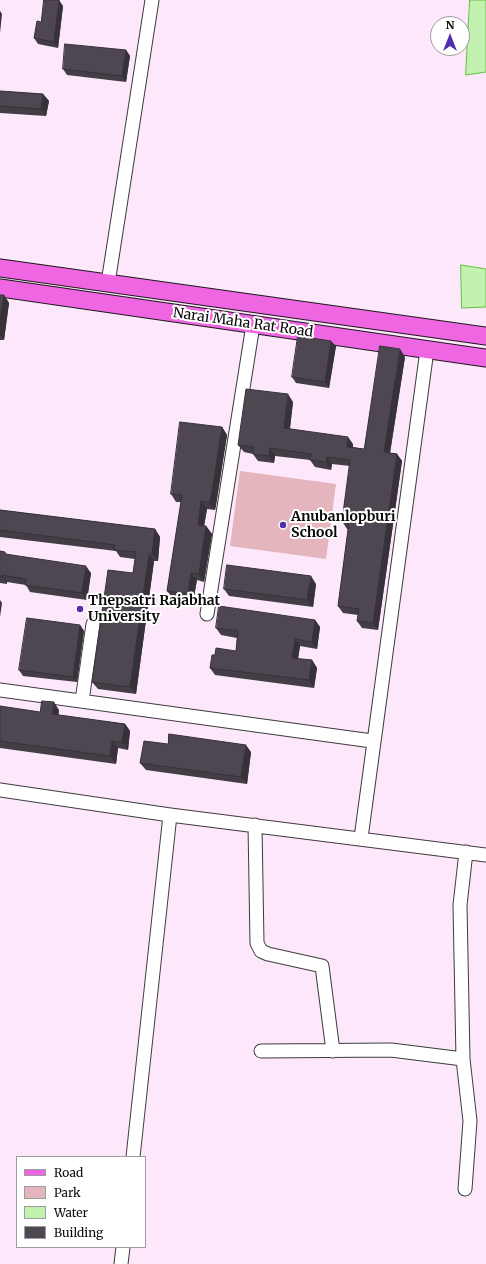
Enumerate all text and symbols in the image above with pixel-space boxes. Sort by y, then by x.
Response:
north arrow [430,16,470,56]
text: N [446,18,454,32]
street label: Narai Maha Rat Road [172,305,314,341]
place label: Anubanlopburi School [291,509,396,542]
marker: Anubanlopburi School [278,520,288,530]
place label: Thepsatri Rajabhat University [88,593,220,626]
marker: Thepsatri Rajabhat University [75,604,85,614]
legend [16,1156,146,1248]
text: Road [54,1165,83,1180]
text: Park [54,1185,81,1200]
text: Water [54,1205,88,1220]
text: Building [54,1225,103,1240]

